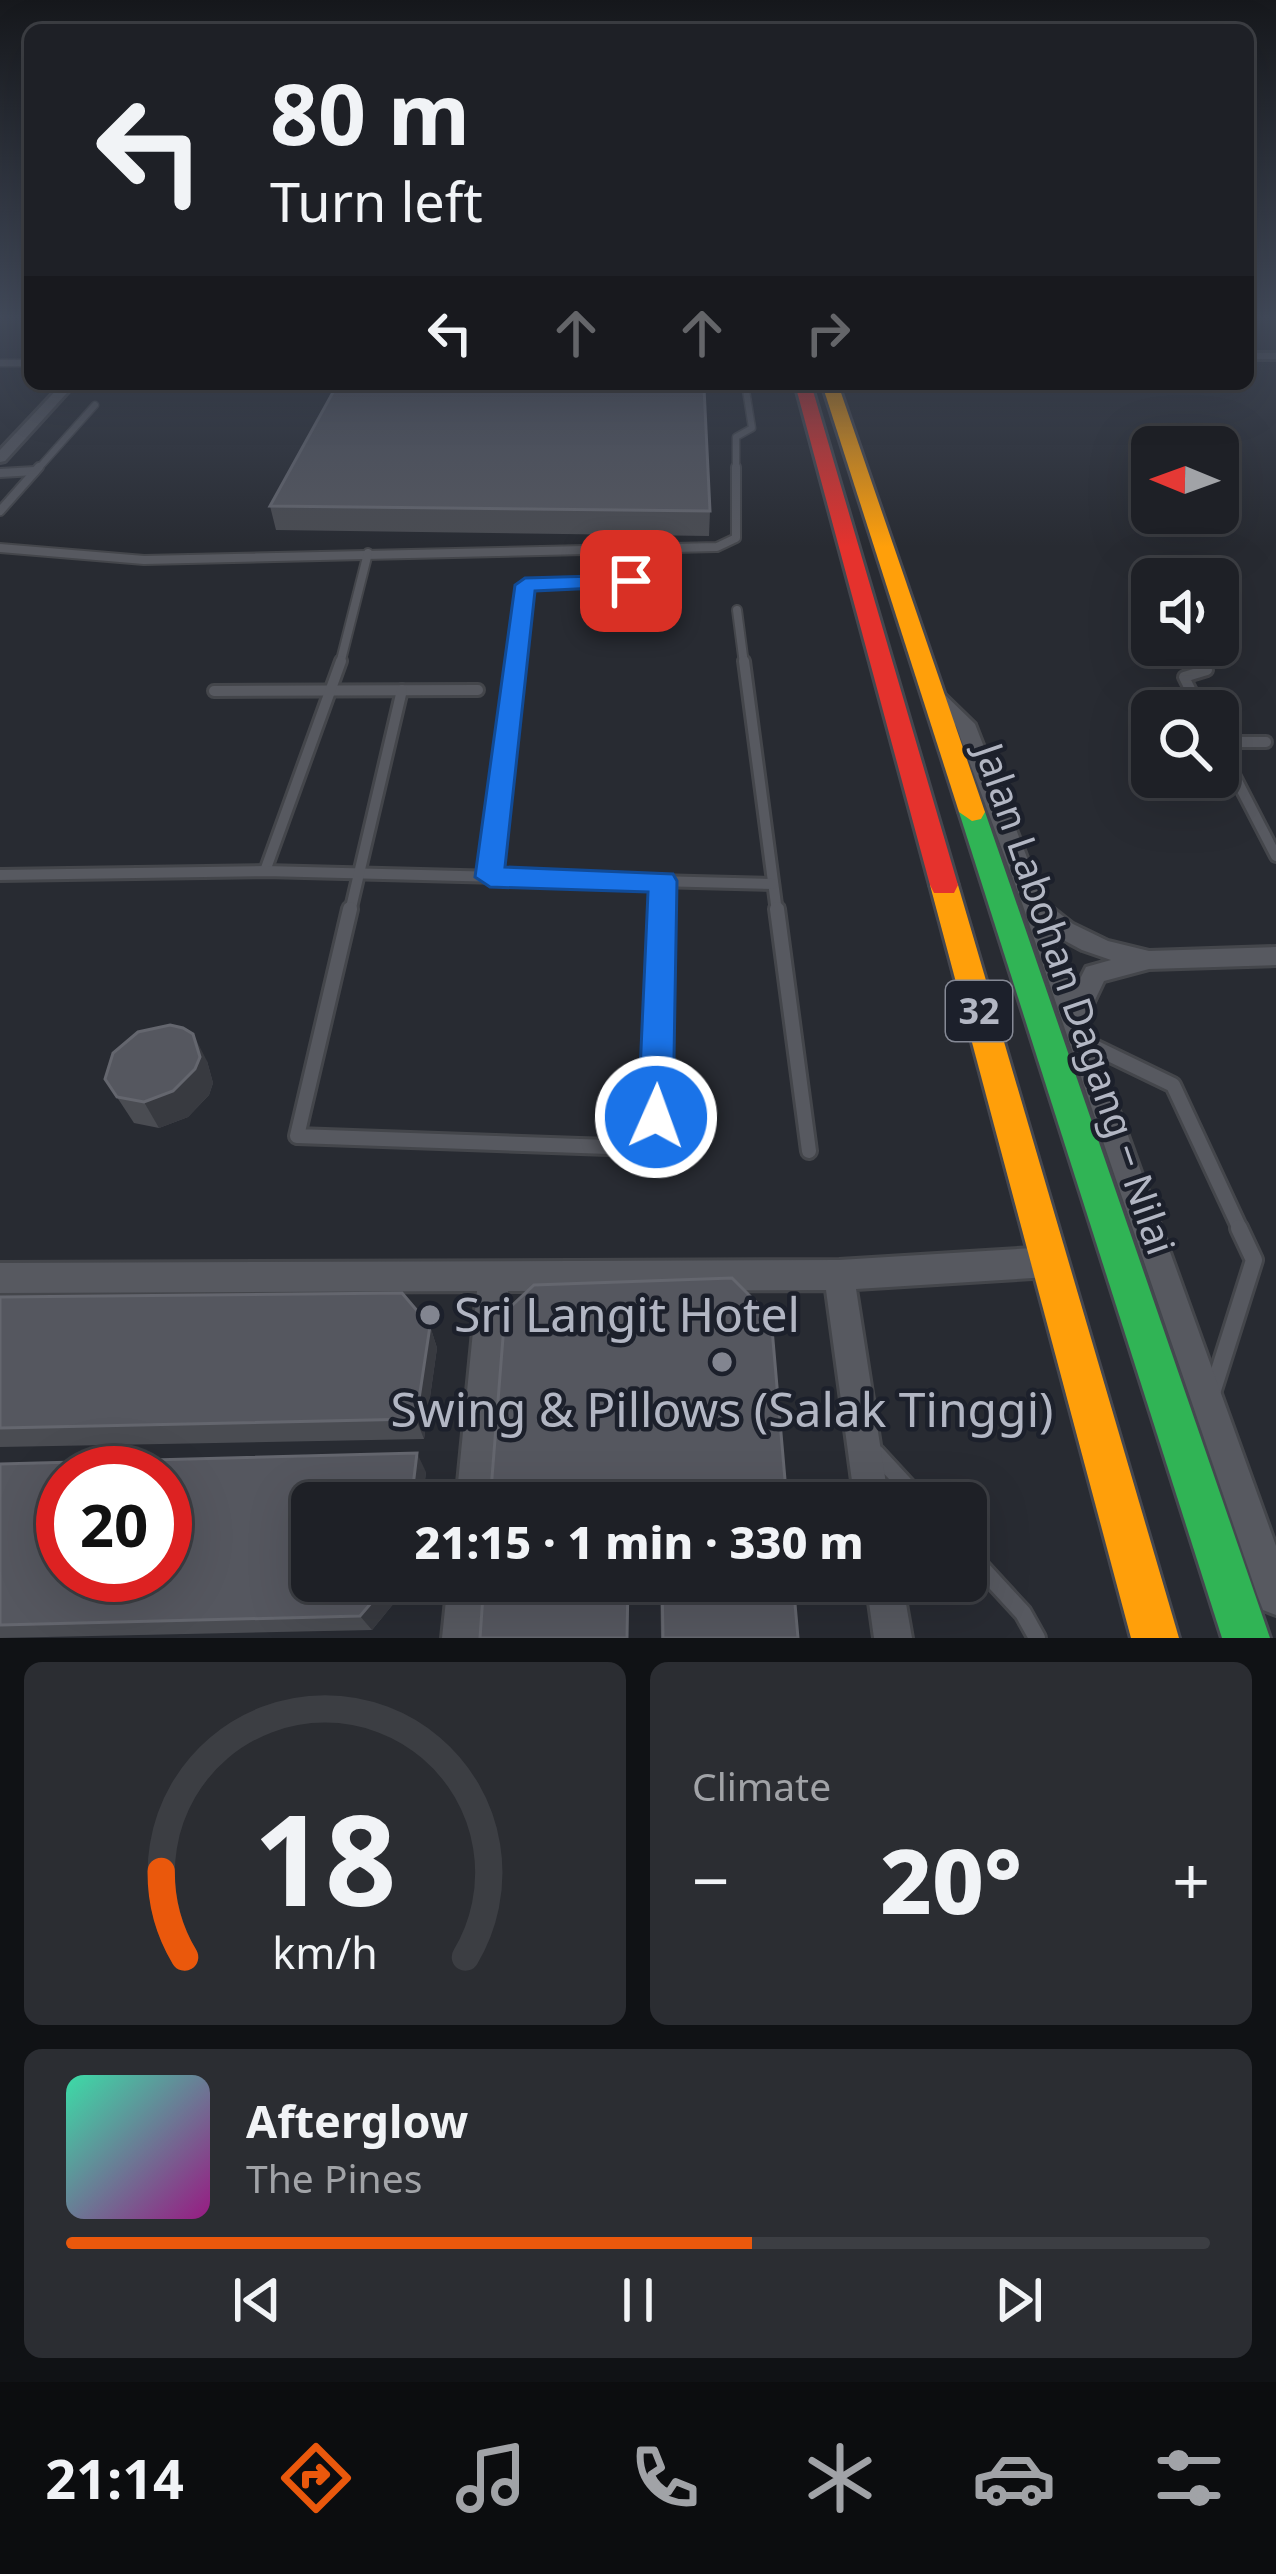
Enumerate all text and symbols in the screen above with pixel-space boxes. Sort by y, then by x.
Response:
text: 80 m [270,55,470,170]
icon: left [72,72,228,228]
text: Turn left [270,164,483,238]
icon: left [417,300,483,366]
icon: ahead [543,300,609,366]
icon: ahead [669,300,735,366]
icon: right [795,300,861,366]
north arrow [1131,426,1239,534]
map controls [1131,426,1239,798]
pin [580,530,682,632]
icon: arrive [598,548,664,614]
button: sound [1131,558,1239,666]
button: search [1131,690,1239,798]
street label: Jalan Labohan Dagang ‒ Nilai [963,732,1189,1261]
road number: 32 [946,981,1012,1041]
position arrow [593,1054,719,1180]
place label: Sri Langit Hotel [454,1281,800,1346]
marker: Sri Langit Hotel [417,1302,443,1328]
marker: Swing & Pillows (Salak Tinggi) [709,1349,735,1375]
place label: Swing & Pillows (Salak Tinggi) [391,1376,1053,1441]
speed limit sign: 20 [36,1446,192,1602]
text: 21:15 · 1 min · 330 m [414,1511,864,1572]
text: Climate [692,1759,831,1812]
text: 18 [254,1773,396,1943]
text: 20° [880,1818,1022,1940]
text: − [692,1834,730,1924]
text: + [1172,1834,1210,1924]
text: km/h [272,1922,378,1981]
text: Afterglow [246,2090,468,2151]
text: The Pines [246,2151,422,2204]
icon: previous [224,2267,290,2333]
icon: pause [605,2267,671,2333]
icon: next [986,2267,1052,2333]
icon: directions [274,2436,358,2520]
icon: music [449,2436,533,2520]
icon: phone [623,2436,707,2520]
icon: climate [798,2436,882,2520]
icon: car [972,2436,1056,2520]
icon: filters [1147,2436,1231,2520]
text: 21:14 [45,2441,184,2515]

